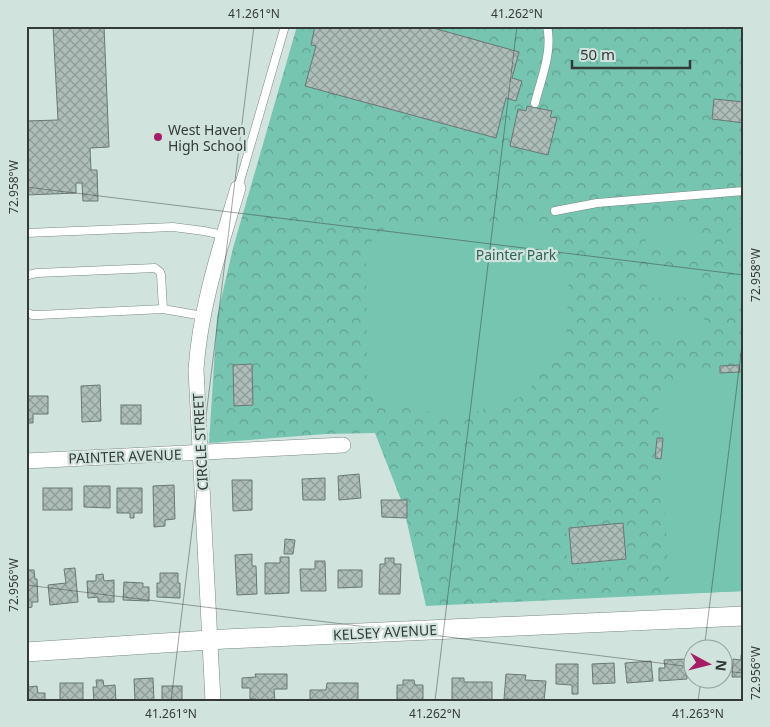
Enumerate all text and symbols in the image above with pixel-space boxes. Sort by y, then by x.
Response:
text: 41.261°N [228,5,280,22]
text: 41.262°N [491,5,543,22]
scale bar [572,38,690,70]
text: 50 m [580,44,615,64]
place label: West Haven High School [168,120,247,155]
marker: West Haven High School [152,131,164,143]
text: 72.958°W [5,160,22,214]
park label: Painter Park [476,245,557,264]
text: 72.958°W [747,248,764,302]
street label: CIRCLE STREET [188,393,212,491]
street label: PAINTER AVENUE [68,445,182,467]
text: 72.956°W [5,558,22,612]
street label: KELSEY AVENUE [333,620,437,644]
north arrow [682,640,732,690]
text: 72.956°W [747,646,764,700]
text: N [711,659,732,672]
text: 41.261°N [145,705,197,722]
text: 41.262°N [409,705,461,722]
text: 41.263°N [672,705,724,722]

